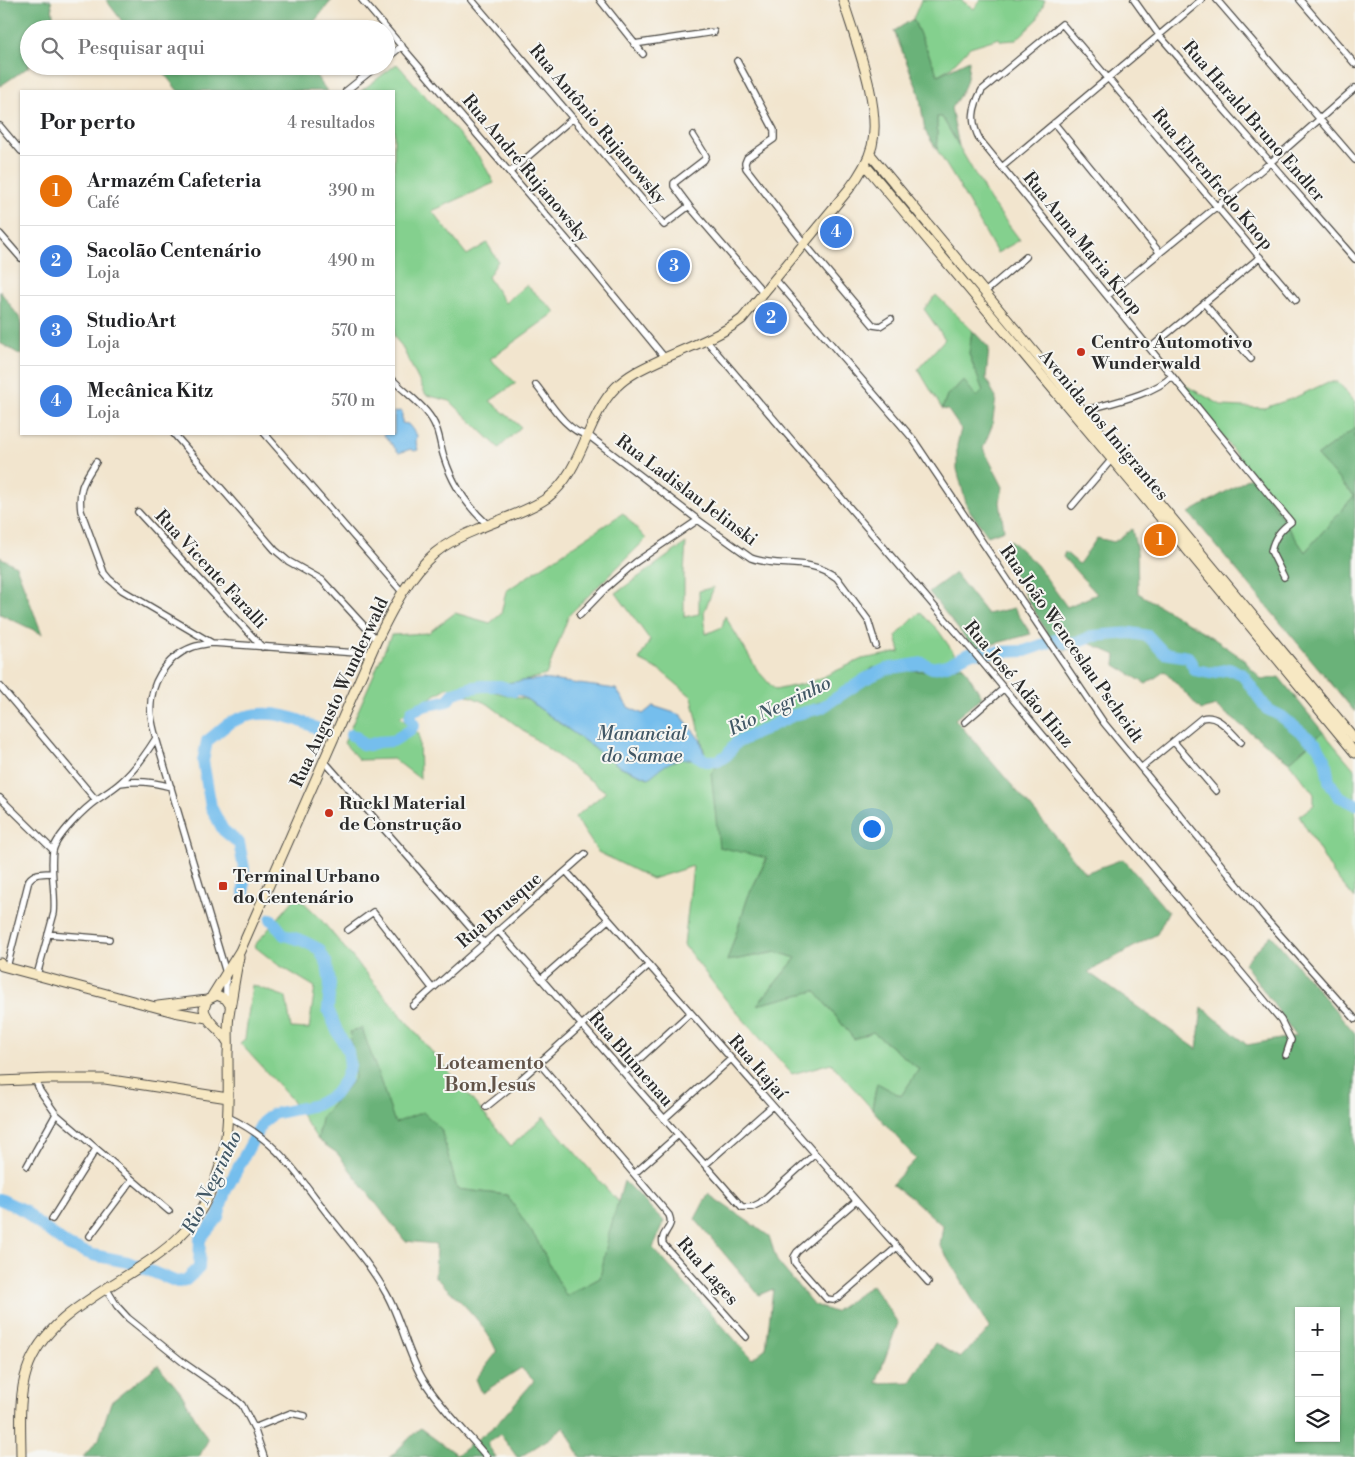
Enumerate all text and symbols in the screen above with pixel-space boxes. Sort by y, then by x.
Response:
search box [20,20,395,75]
icon: search [38,34,66,62]
text: Pesquisar aqui [78,36,205,60]
street label: Rua Harald Bruno Endler [1177,36,1330,207]
street label: Rua Antônio Rujanowsky [524,40,672,209]
street label: Rua André Rujanowsky [457,90,594,247]
street label: Rua Ehrenfredo Knop [1147,104,1279,255]
text: Por perto [40,110,136,136]
text: 4 resultados [287,113,375,133]
street label: Rua Anna Maria Knop [1018,167,1148,320]
text: Armazém Cafeteria [87,169,261,193]
text: 1 [52,181,60,201]
text: 390 m [329,181,375,201]
text: Café [87,193,120,213]
pin: 4 [820,213,852,251]
text: Sacolão Centenário [87,239,261,263]
pin: 3 [658,247,690,285]
text: 2 [51,251,61,271]
text: 490 m [328,251,375,271]
text: Loja [87,263,120,283]
pin: 2 [755,299,787,337]
text: StudioArt [87,309,176,333]
text: 3 [51,321,61,341]
text: 570 m [331,321,375,341]
place label: Centro Automotivo Wunderwald [1090,331,1253,375]
text: Loja [87,333,120,353]
street label: Avenida dos Imigrantes [1033,344,1174,506]
marker: Centro Automotivo Wunderwald [1075,346,1087,358]
text: Mecânica Kitz [87,379,213,403]
text: 4 [51,391,61,411]
text: 570 m [331,391,375,411]
text: Loja [87,403,120,423]
street label: Rua Ladislau Jelinski [611,430,762,551]
street label: Rua Vicente Faralli [150,505,272,634]
pin: 1 [1144,521,1176,559]
street label: Rua João Wenceslau Pscheidt [994,541,1149,748]
street label: Rua Augusto Wunderwald [285,593,394,791]
street label: Rua José Adão Hinz [959,616,1079,753]
water label: Rio Negrinho [723,671,835,742]
water label: Manancial do Samae [597,722,687,768]
place label: Ruckl Material de Construção [339,792,466,836]
marker: Ruckl Material de Construção [323,807,335,819]
your location [859,816,885,842]
place label: Terminal Urbano do Centenário [233,865,380,909]
street label: Rua Brusque [452,867,547,954]
marker: Terminal Urbano do Centenário [217,880,229,892]
street label: Rua Blumenau [583,1007,679,1112]
street label: Rua Itajaí [723,1030,793,1105]
district label: Loteamento Bom Jesus [436,1051,544,1097]
water label: Rio Negrinho [176,1127,247,1239]
street label: Rua Lages [672,1233,743,1310]
map controls [1295,1307,1340,1442]
button: + [1295,1307,1340,1352]
button: − [1295,1352,1340,1397]
button: layers [1295,1397,1340,1442]

